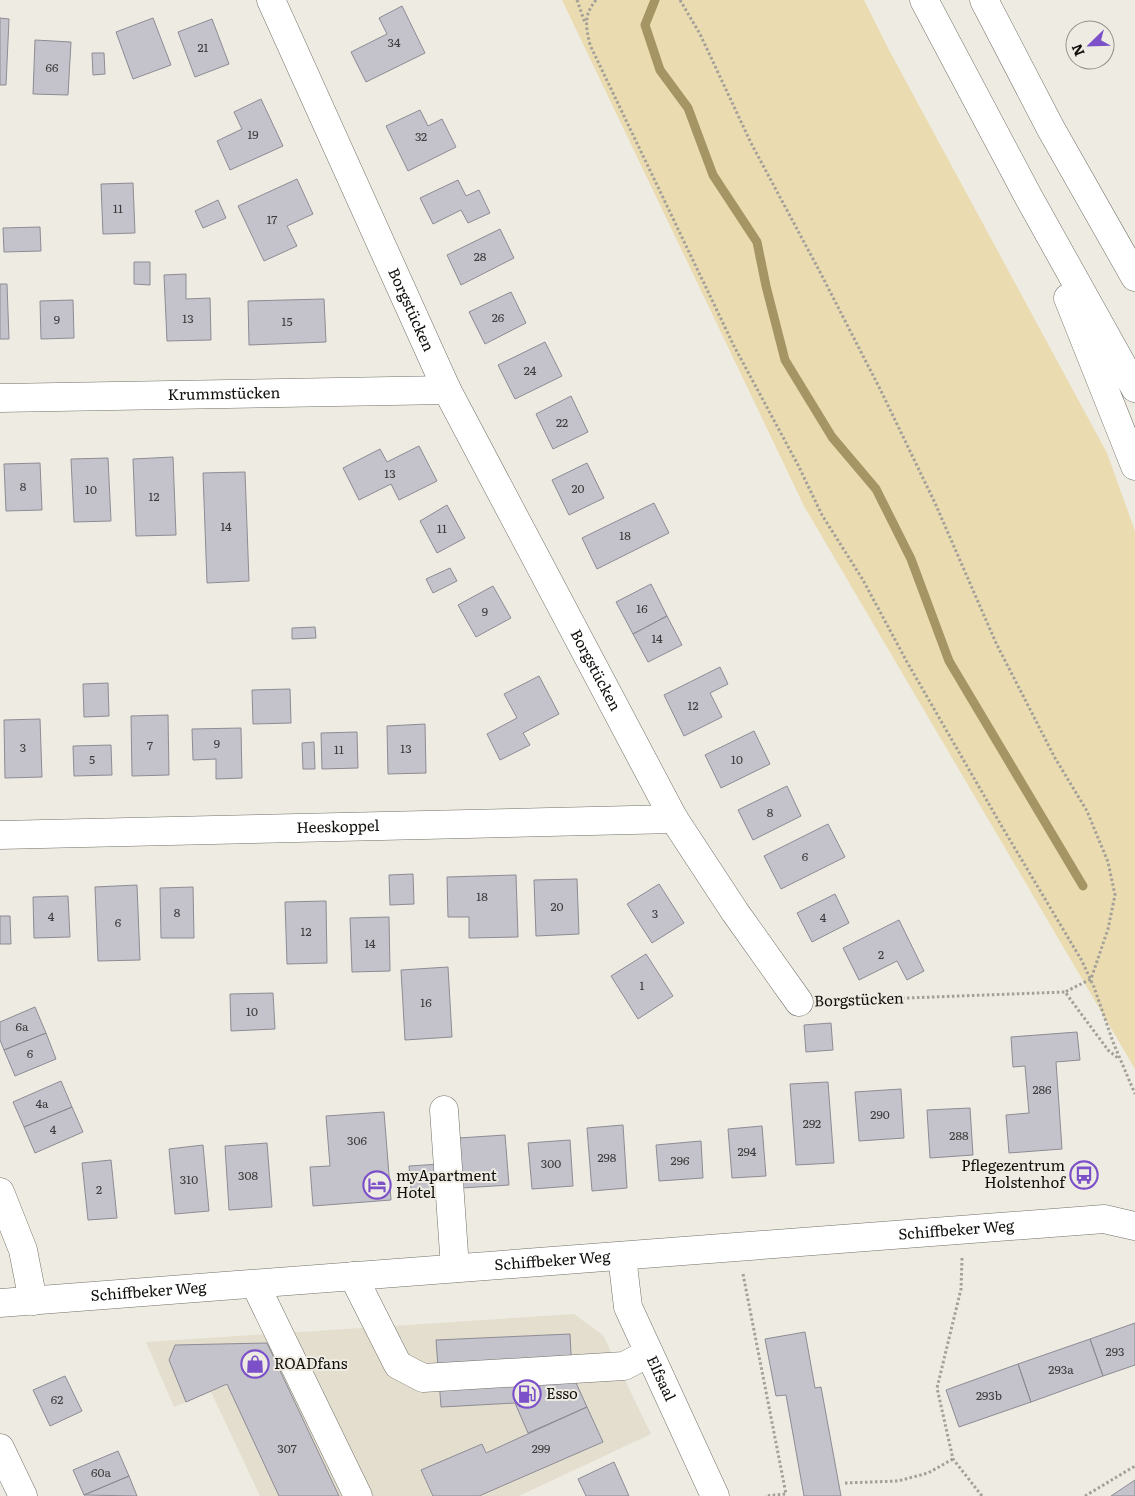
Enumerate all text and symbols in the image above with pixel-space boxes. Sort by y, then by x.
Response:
north arrow [1065,20,1115,70]
house number: 34 [387,33,401,51]
house number: 21 [198,38,209,56]
text: N [1066,41,1089,60]
house number: 66 [46,58,59,76]
house number: 19 [247,125,259,143]
house number: 32 [415,127,427,145]
house number: 11 [113,199,123,217]
house number: 17 [267,210,277,228]
house number: 28 [474,247,487,265]
street label: Borgstücken [383,264,441,355]
house number: 26 [492,308,505,326]
house number: 13 [182,309,194,327]
house number: 9 [54,310,60,328]
house number: 15 [282,312,292,330]
house number: 24 [524,361,537,379]
street label: Krummstücken [167,380,281,405]
house number: 22 [556,413,568,431]
house number: 13 [384,464,396,482]
house number: 8 [20,477,27,495]
house number: 20 [571,479,585,497]
house number: 10 [85,480,97,498]
house number: 12 [149,487,159,505]
house number: 14 [220,517,232,535]
house number: 11 [437,519,447,537]
house number: 18 [619,526,631,544]
house number: 16 [636,599,648,617]
house number: 9 [482,602,488,620]
street label: Borgstücken [565,625,628,715]
house number: 14 [651,629,663,647]
house number: 12 [688,696,698,714]
house number: 9 [214,734,220,752]
house number: 7 [147,736,153,754]
house number: 3 [20,738,26,756]
house number: 13 [400,739,412,757]
house number: 11 [334,740,344,758]
house number: 5 [89,750,95,768]
house number: 10 [731,750,743,768]
house number: 8 [767,803,774,821]
street label: Heeskoppel [296,813,380,838]
house number: 6 [802,847,809,865]
house number: 18 [476,887,488,905]
house number: 20 [550,897,564,915]
house number: 8 [174,903,181,921]
house number: 3 [652,904,658,922]
house number: 4 [48,907,55,925]
house number: 4 [820,908,827,926]
house number: 6 [115,913,122,931]
house number: 12 [301,922,311,940]
house number: 14 [364,934,376,952]
house number: 2 [878,945,884,963]
house number: 1 [640,976,645,994]
street label: Borgstücken [814,985,904,1012]
house number: 16 [420,993,432,1011]
house number: 10 [246,1002,258,1020]
house number: 6a [16,1017,29,1035]
house number: 6 [27,1044,34,1062]
house number: 286 [1032,1080,1052,1098]
house number: 4a [35,1094,49,1112]
house number: 290 [870,1105,890,1123]
house number: 292 [803,1114,821,1132]
house number: 4 [50,1120,57,1138]
house number: 288 [949,1126,969,1144]
house number: 306 [347,1131,367,1149]
house number: 294 [738,1142,757,1160]
house number: 298 [598,1148,617,1166]
house number: 296 [671,1151,690,1169]
place label: Pflegezentrum Holstenhof [961,1153,1066,1193]
house number: 300 [541,1154,561,1172]
bus stop icon: Pflegezentrum Holstenhof [1069,1160,1099,1190]
place label: myApartment Hotel [396,1163,497,1203]
house number: 308 [238,1166,258,1184]
house number: 310 [180,1170,198,1188]
hotel icon: myApartment Hotel [362,1170,392,1200]
house number: 2 [96,1180,102,1198]
street label: Schiffbeker Weg [897,1213,1016,1245]
street label: Schiffbeker Weg [493,1244,612,1275]
street label: Schiffbeker Weg [90,1274,208,1306]
house number: 293 [1106,1342,1124,1360]
shop icon: ROADfans [240,1349,270,1379]
place label: ROADfans [274,1351,348,1374]
street label: Elfsaal [642,1351,683,1405]
house number: 293a [1048,1360,1074,1378]
fuel station icon: Esso [512,1379,542,1409]
place label: Esso [546,1381,578,1404]
house number: 293b [976,1386,1002,1404]
house number: 62 [51,1390,63,1408]
house number: 307 [277,1439,297,1457]
house number: 299 [532,1439,550,1457]
house number: 60a [91,1463,111,1481]

